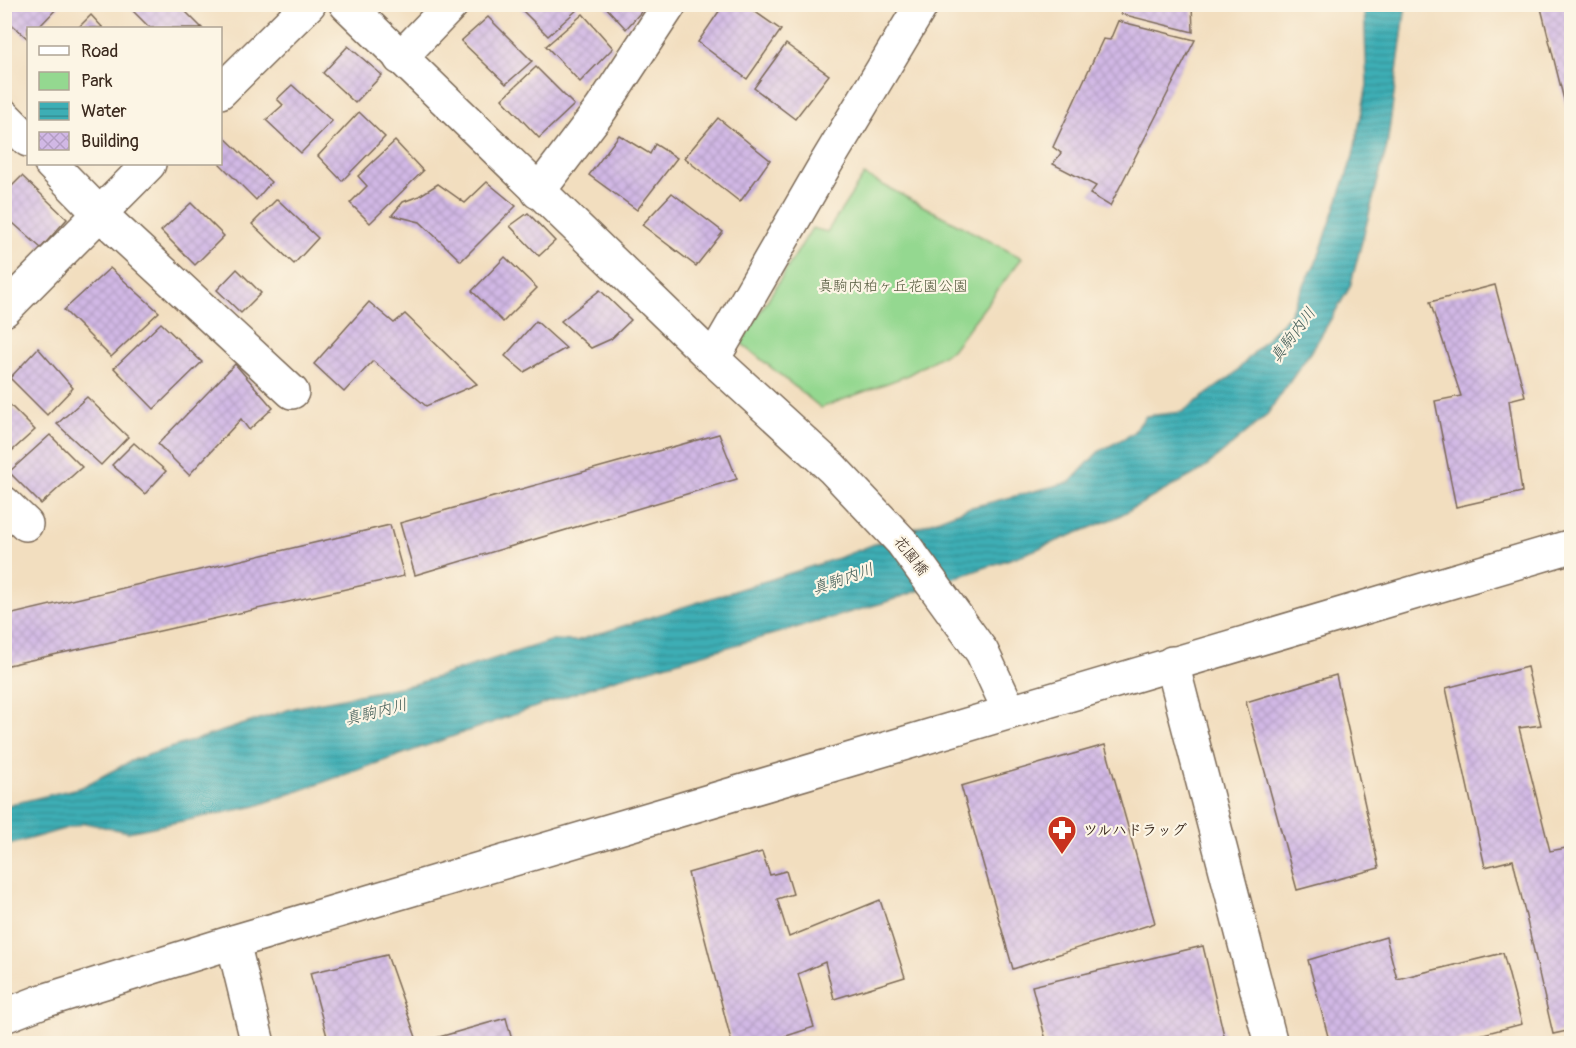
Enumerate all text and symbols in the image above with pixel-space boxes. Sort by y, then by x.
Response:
legend [27,27,222,165]
text: Road [81,40,118,63]
text: Park [81,70,113,93]
text: Water [81,100,127,123]
text: Building [81,130,139,153]
park label: 真駒内柏ヶ丘花園公園 [818,277,968,296]
water label: 真駒内川 [1266,303,1320,367]
street label: 花園橋 [890,532,932,580]
water label: 真駒内川 [809,559,877,599]
water label: 真駒内川 [343,695,409,729]
pharmacy icon: ツルハドラッグ [1046,814,1078,856]
place label: ツルハドラッグ [1083,821,1187,840]

